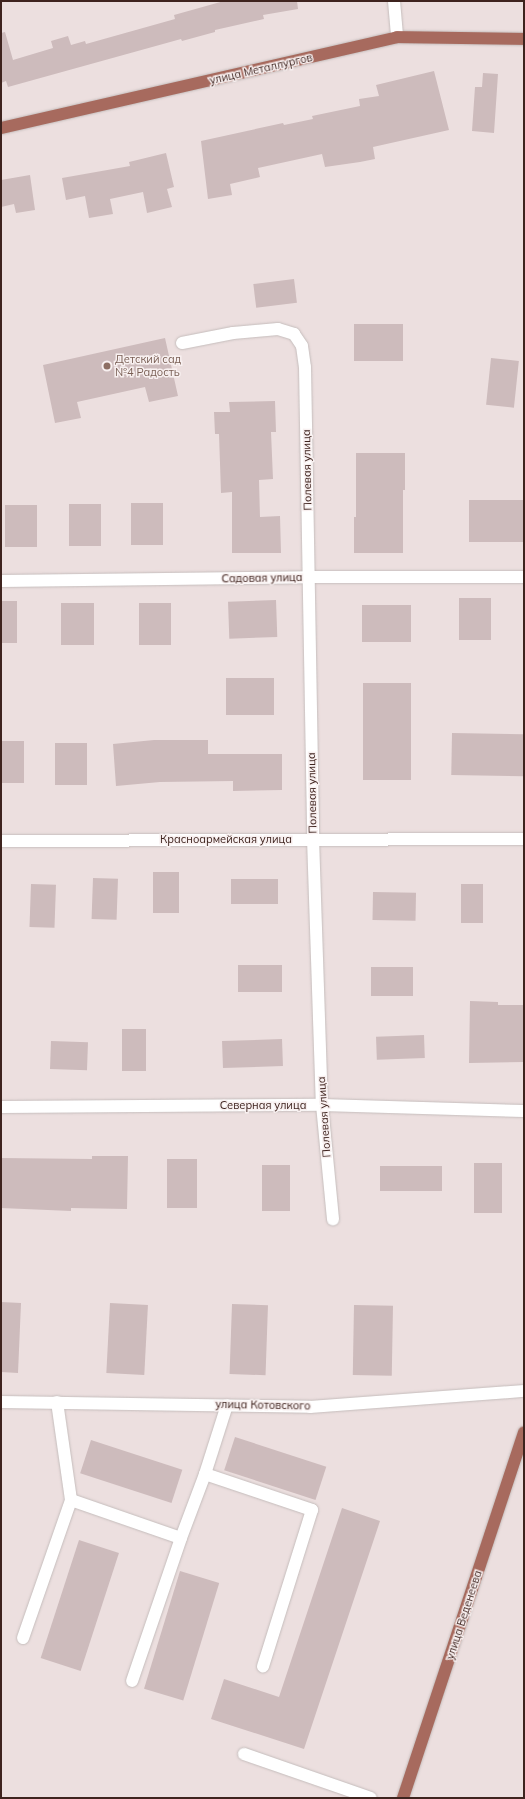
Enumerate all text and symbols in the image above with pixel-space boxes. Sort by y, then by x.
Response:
street label: улица Металлургов [208,51,314,87]
place label: Детский сад №4 Радость [115,353,181,379]
marker: Детский сад №4 Радость [102,361,112,371]
street label: Полевая улица [300,429,314,511]
street label: Садовая улица [221,571,303,585]
street label: Полевая улица [305,752,319,834]
street label: Красноармейская улица [160,832,292,846]
street label: Полевая улица [315,1076,333,1158]
street label: Северная улица [220,1098,306,1112]
street label: улица Котовского [215,1398,311,1412]
street label: улица Веденеева [443,1569,485,1661]

